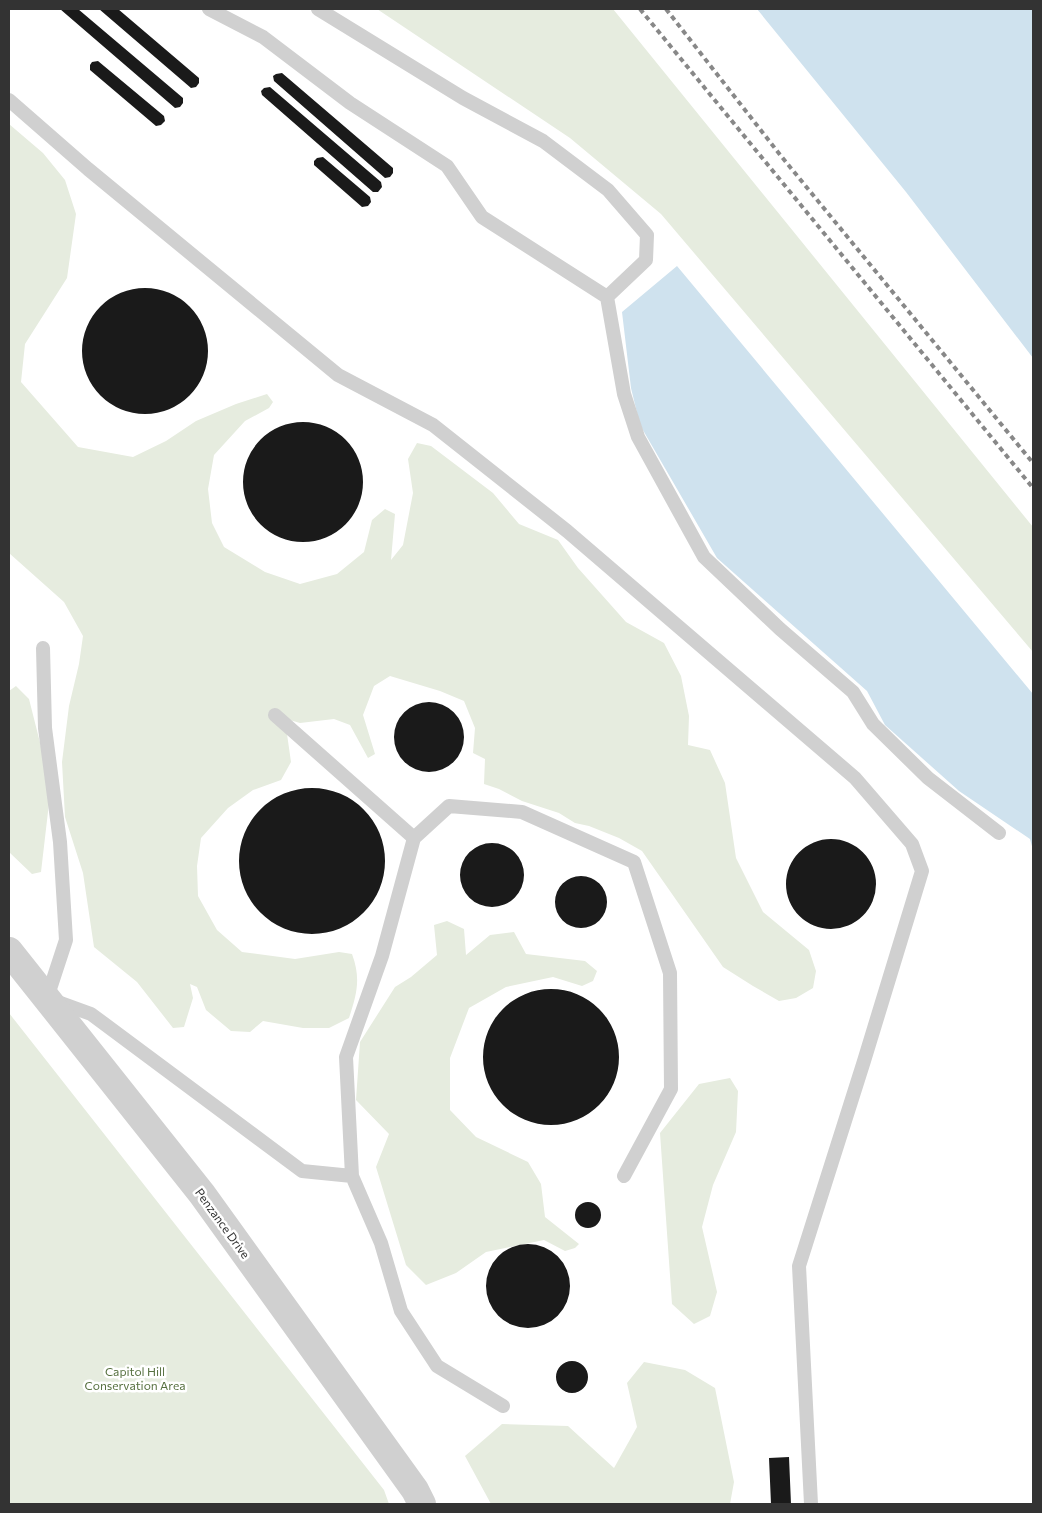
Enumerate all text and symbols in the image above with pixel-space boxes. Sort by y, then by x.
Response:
street label: Penzance Drive [193,1185,253,1261]
park label: Capitol Hill Conservation Area [85,1364,185,1392]

